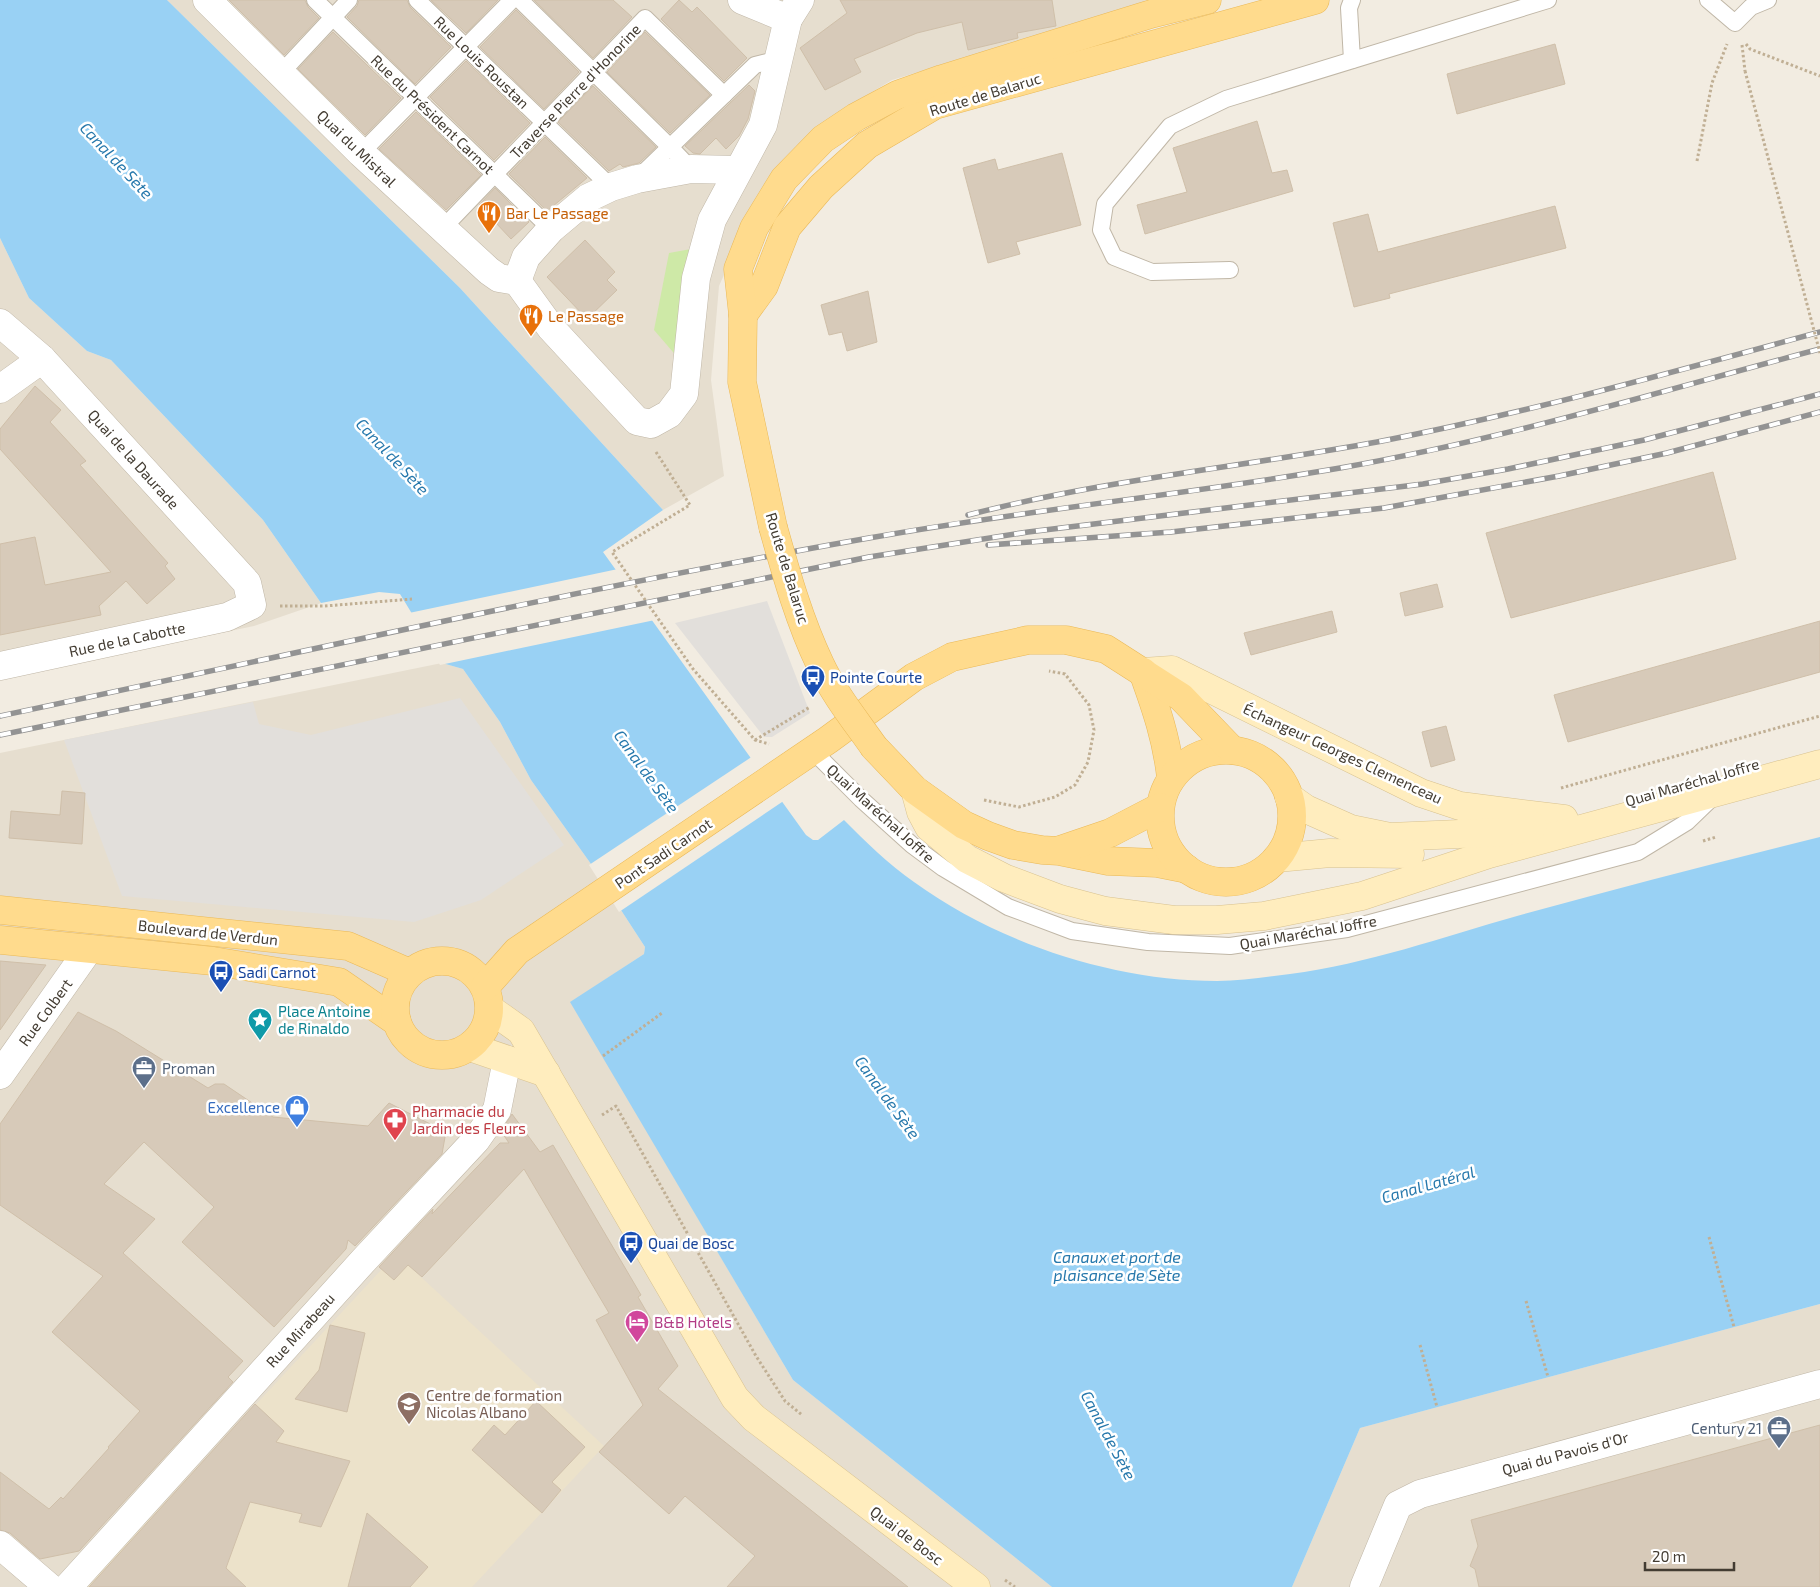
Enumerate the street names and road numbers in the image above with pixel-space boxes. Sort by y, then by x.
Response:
street label: Rue Louis Roustan [431,12,533,112]
street label: Traverse Pierre d'Honorine [506,20,644,162]
street label: Rue du Président Carnot [368,51,498,178]
street label: Route de Balaruc [927,69,1043,119]
street label: Quai du Mistral [313,106,401,191]
street label: Quai de la Daurade [84,406,183,513]
street label: Route de Balaruc [763,510,813,626]
street label: Rue de la Cabotte [67,618,187,660]
street label: Échangeur Georges Clemenceau [1241,699,1445,807]
street label: Quai Maréchal Joffre [1623,754,1761,811]
street label: Quai Maréchal Joffre [823,760,939,867]
street label: Pont Sadi Carnot [611,814,715,892]
street label: Quai Maréchal Joffre [1238,911,1378,954]
street label: Boulevard de Verdun [137,916,279,948]
street label: Rue Colbert [14,974,76,1049]
street label: Rue Mirabeau [262,1289,338,1371]
street label: Quai du Pavois d'Or [1500,1427,1630,1480]
street label: Quai de Bosc [866,1502,947,1569]

